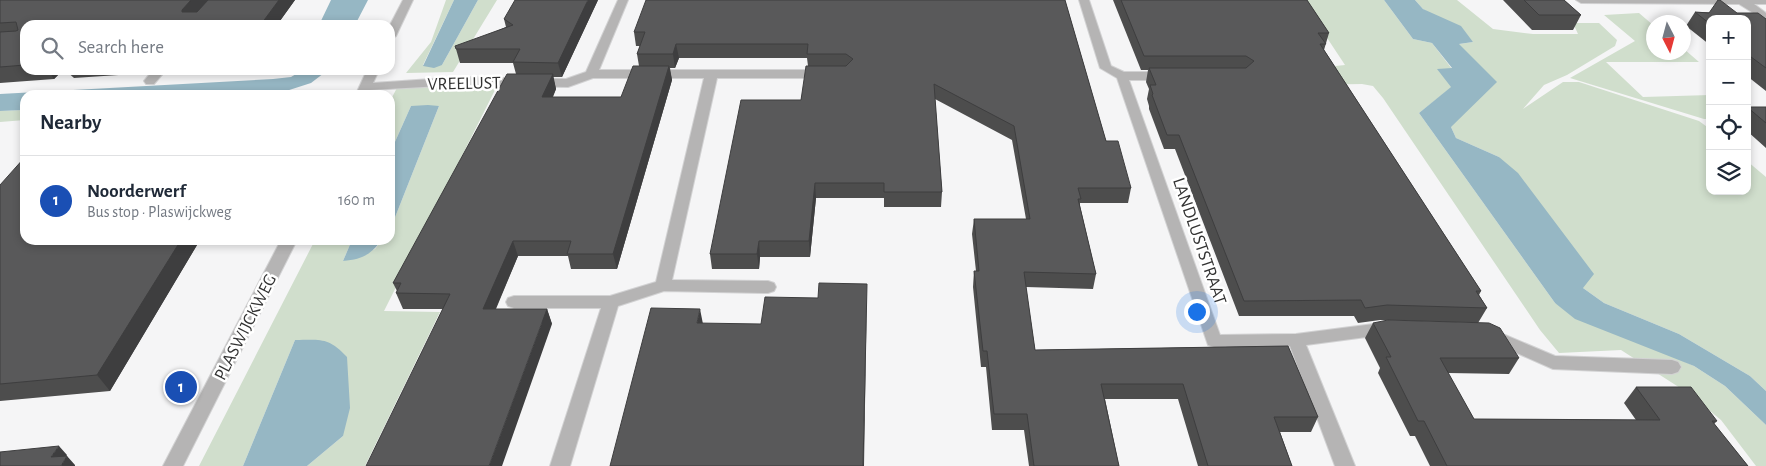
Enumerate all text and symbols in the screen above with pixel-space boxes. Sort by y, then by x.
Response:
north arrow [1646,15,1691,60]
map controls [1706,15,1751,195]
button: + [1706,15,1751,60]
search box [20,20,395,75]
icon: search [38,34,66,62]
text: Search here [78,38,164,57]
button: − [1706,60,1751,105]
street label: VREELUST [427,74,501,94]
button: locate [1706,105,1751,150]
text: Nearby [40,112,101,133]
button: layers [1706,150,1751,195]
street label: LANDLUSTSTRAAT [1169,176,1229,307]
text: Noorderwerf [87,182,186,201]
text: 1 [53,192,59,208]
text: 160 m [338,192,375,208]
text: Bus stop · Plaswijckweg [87,204,232,220]
street label: PLASWIJCKWEG [211,272,280,383]
your location [1184,299,1210,325]
pin: 1 [165,368,197,406]

